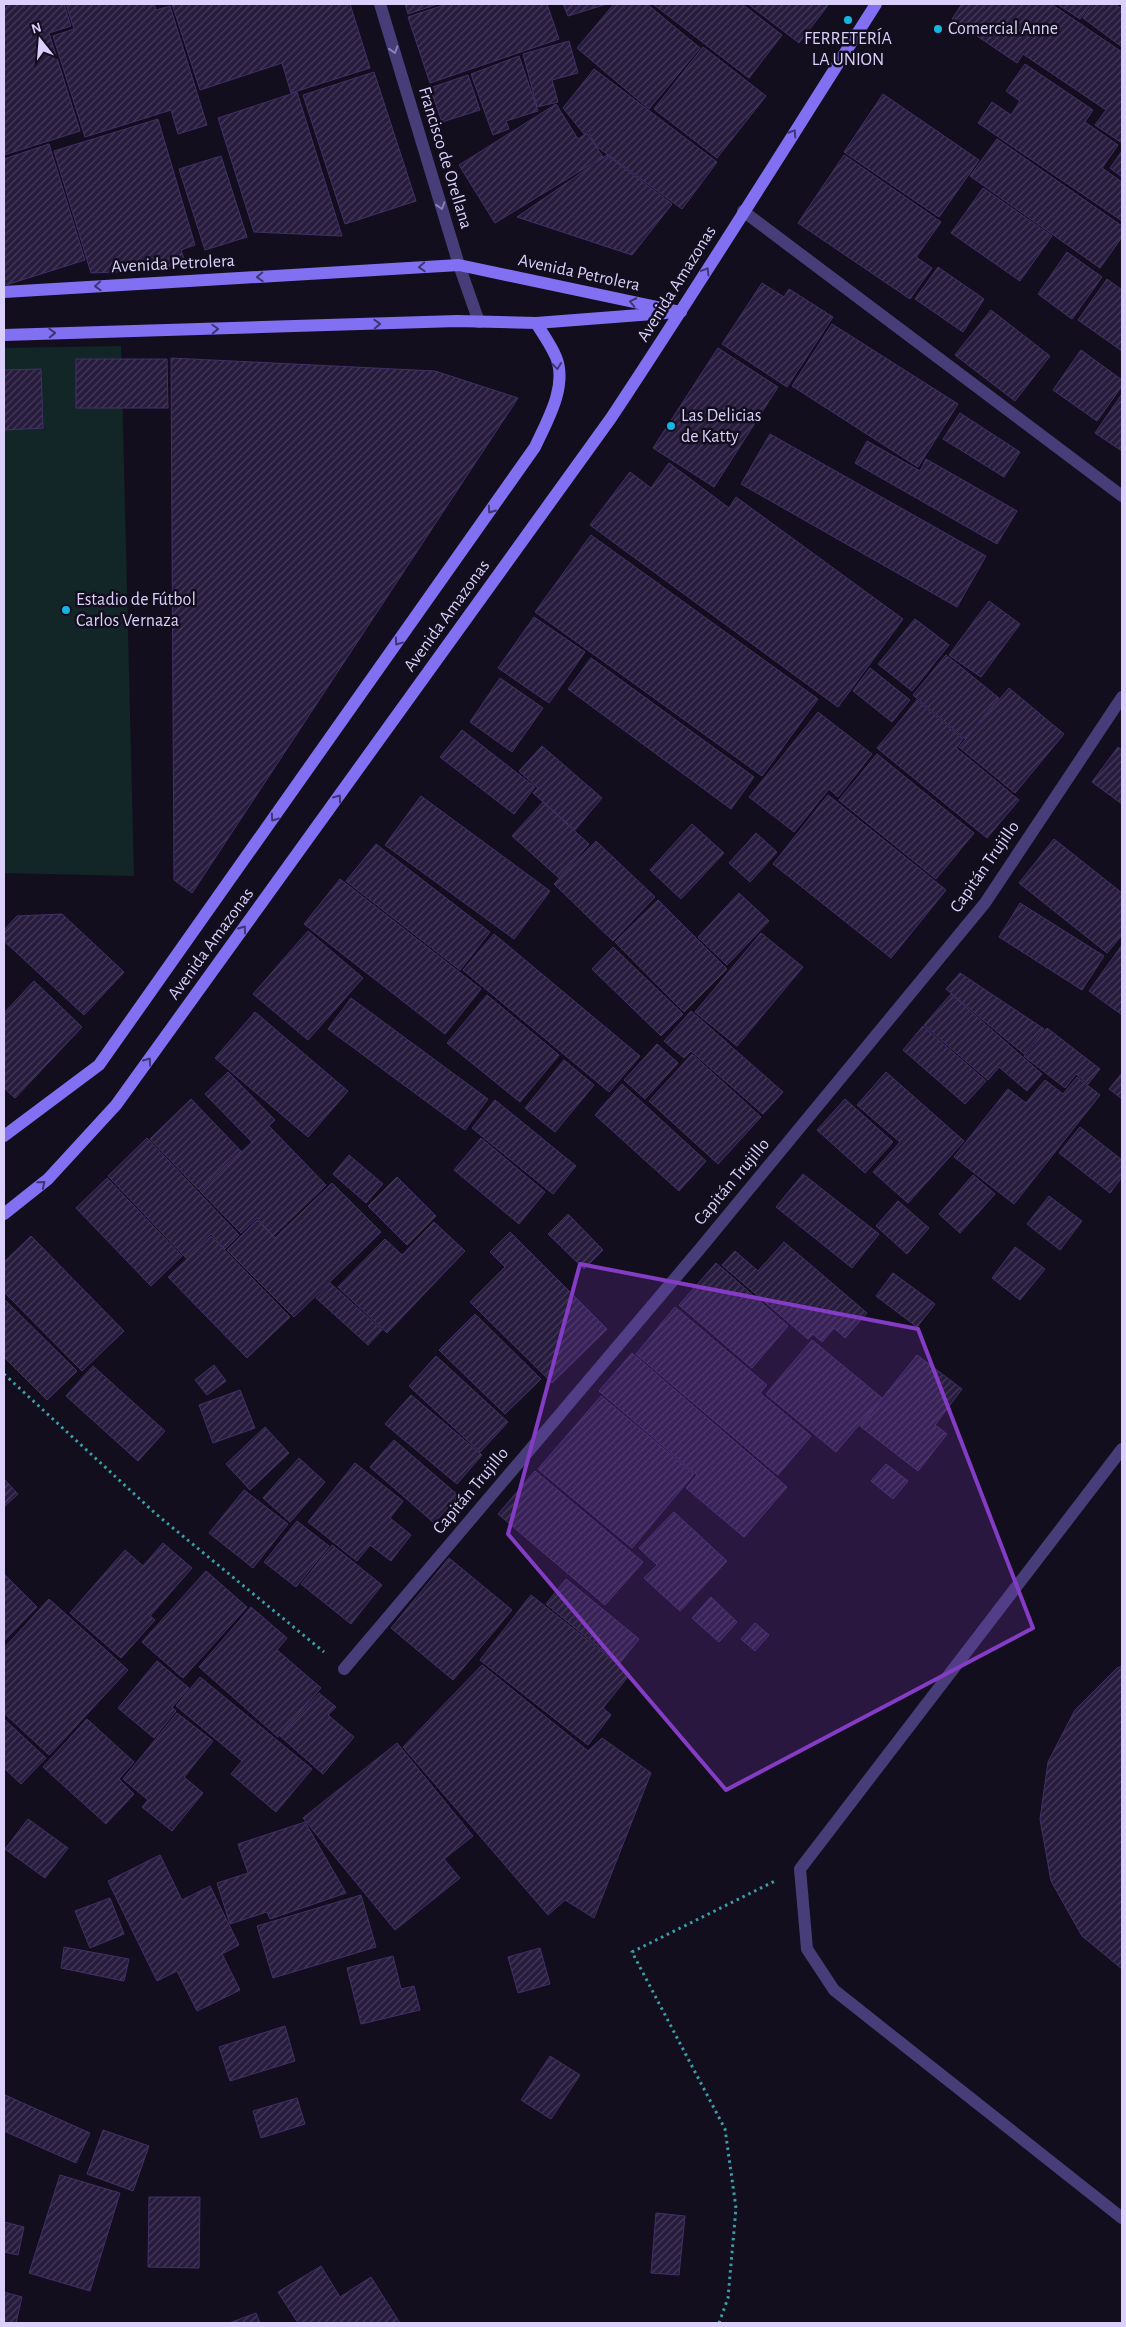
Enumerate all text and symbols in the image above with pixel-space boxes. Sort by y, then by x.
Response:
marker: FERRETERÍA LA UNION [842,14,854,26]
north arrow [15,15,65,65]
text: N [30,20,43,37]
place label: Comercial Anne [948,20,1058,38]
marker: Comercial Anne [932,23,944,35]
place label: FERRETERÍA LA UNION [804,27,893,69]
one-way arrow [389,46,399,54]
street label: Francisco de Orellana [415,85,475,231]
one-way arrow [787,130,796,139]
one-way arrow [435,201,445,210]
street label: Avenida Amazonas [634,223,720,345]
street label: Avenida Petrolera [517,251,641,295]
street label: Avenida Petrolera [111,252,235,276]
one-way arrow [418,261,426,272]
one-way arrow [700,267,710,276]
one-way arrow [256,271,264,282]
one-way arrow [94,281,102,292]
one-way arrow [629,297,638,308]
one-way arrow [374,319,382,329]
one-way arrow [211,323,219,334]
one-way arrow [49,328,57,339]
one-way arrow [552,362,562,370]
place label: Las Delicias de Katty [681,407,761,446]
marker: Las Delicias de Katty [665,420,677,432]
one-way arrow [488,504,497,513]
street label: Avenida Amazonas [401,557,493,675]
place label: Estadio de Fútbol Carlos Vernaza [76,591,196,630]
marker: Estadio de Fútbol Carlos Vernaza [60,604,72,616]
one-way arrow [394,637,404,646]
one-way arrow [332,794,341,803]
one-way arrow [271,812,279,821]
street label: Capitán Trujillo [947,818,1023,916]
street label: Avenida Amazonas [165,885,257,1003]
one-way arrow [237,926,246,935]
one-way arrow [142,1057,151,1067]
street label: Capitán Trujillo [691,1135,773,1229]
one-way arrow [36,1181,45,1189]
street label: Capitán Trujillo [430,1444,512,1538]

